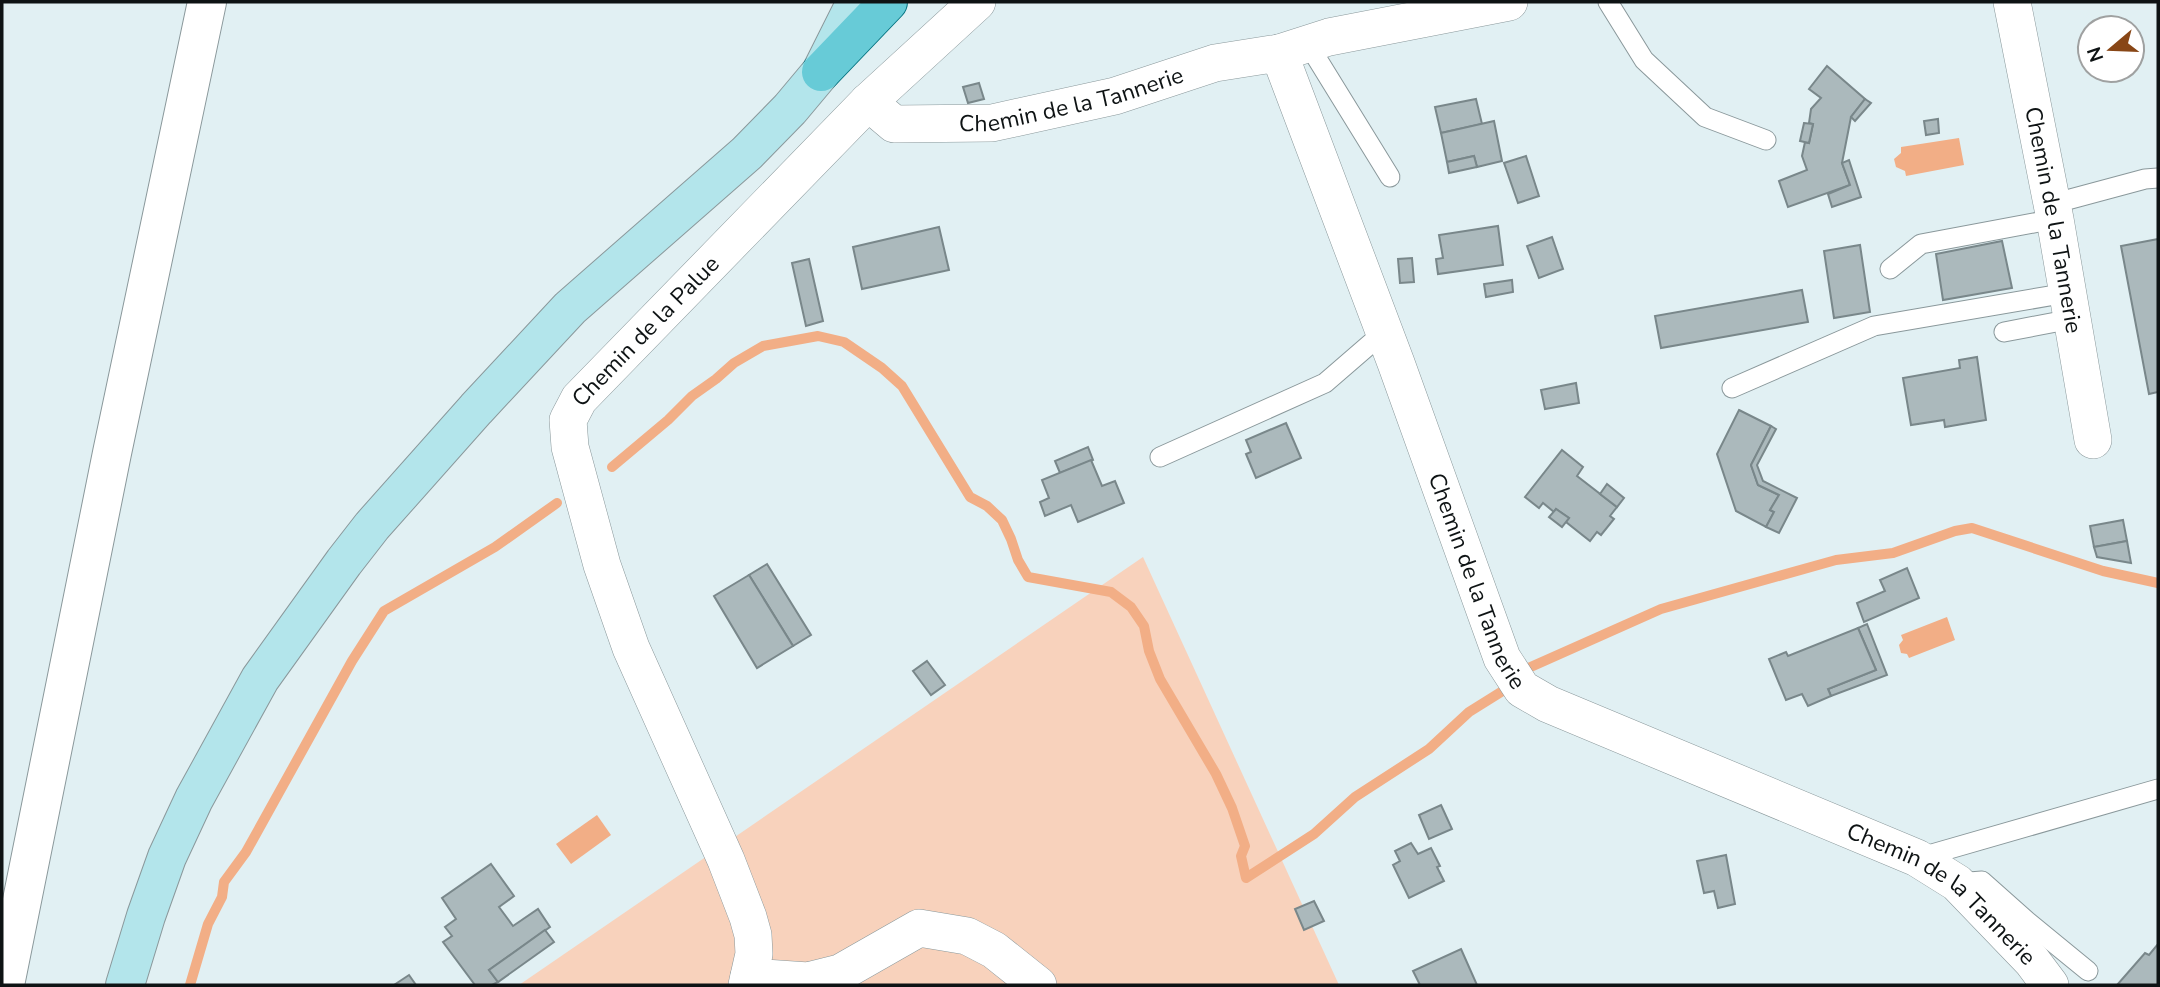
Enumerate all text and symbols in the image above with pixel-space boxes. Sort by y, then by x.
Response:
north arrow [2076,14,2146,84]
text: N [2081,43,2110,65]
street label: Chemin de la Tannerie [959,59,1187,139]
street label: Chemin de la Tannerie [2018,104,2090,336]
street label: Chemin de la Palue [565,248,726,413]
street label: Chemin de la Tannerie [1421,468,1533,695]
street label: Chemin de la Tannerie [1842,815,2043,972]

